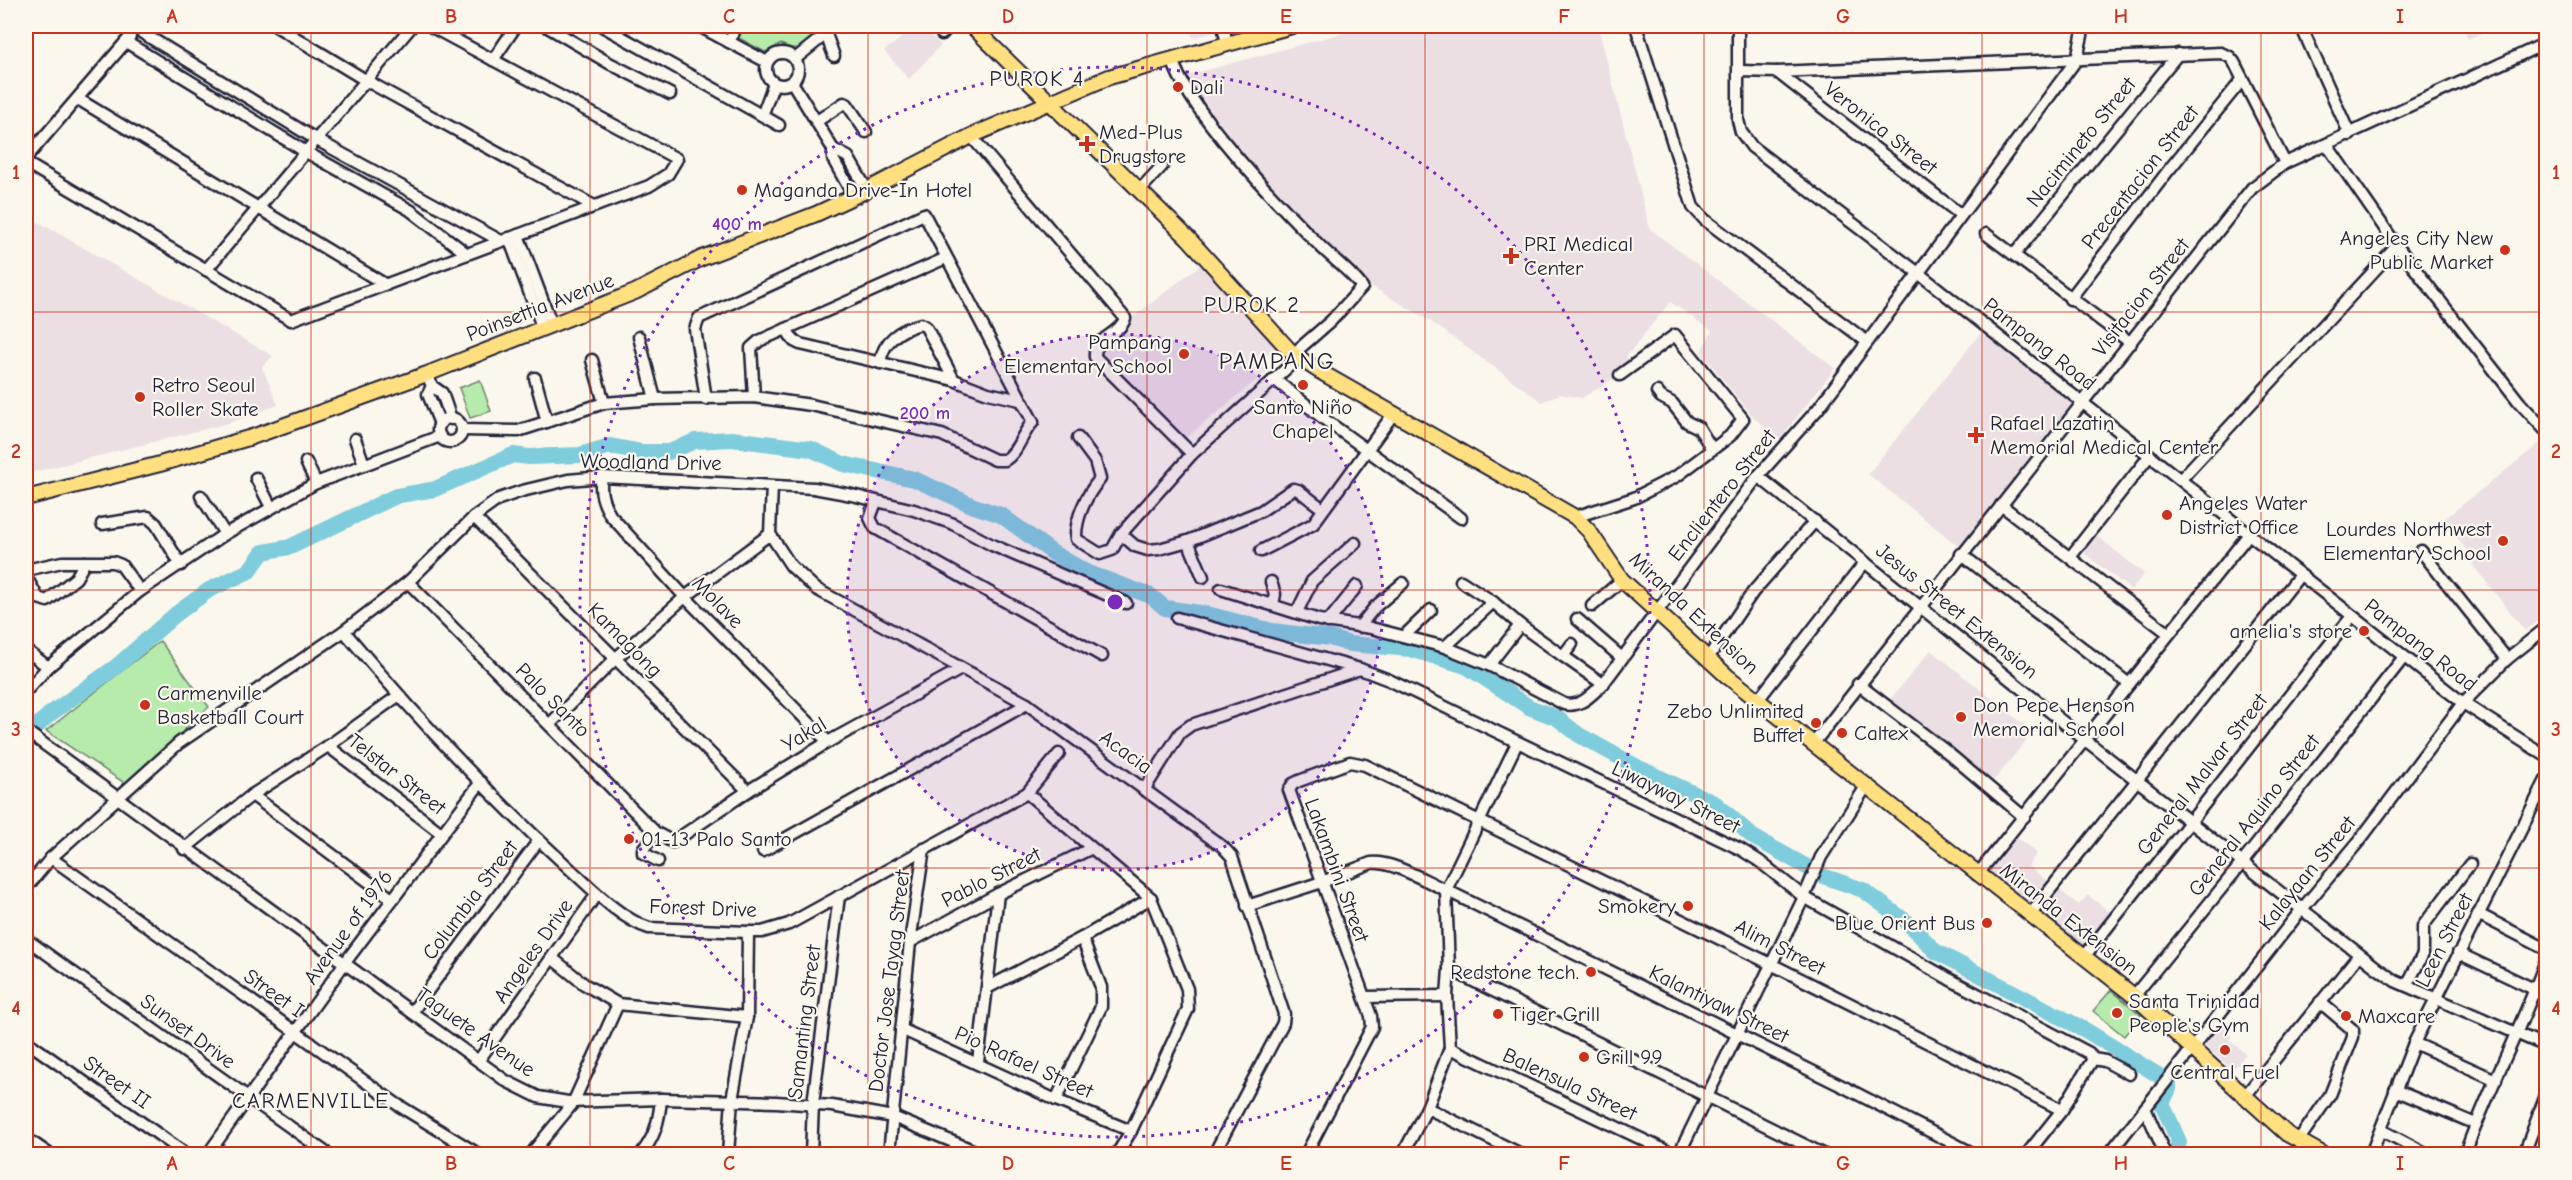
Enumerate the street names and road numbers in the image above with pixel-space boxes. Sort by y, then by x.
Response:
street label: Nacimineto Street [2021,72,2141,212]
street label: Veronica Street [1820,77,1943,180]
street label: Precentacion Street [2076,100,2204,254]
street label: Visitacion Street [2088,232,2195,361]
street label: Poinsettia Avenue [463,268,617,346]
street label: Pampang Road [1979,293,2101,395]
street label: Enclientero Street [1663,424,1781,566]
street label: Woodland Drive [580,449,722,475]
street label: Jesus Street Extension [1871,538,2043,684]
street label: Miranda Extension [1624,547,1764,679]
street label: Molave [687,571,749,633]
street label: Pampang Road [2360,594,2482,696]
street label: Kamagong [583,598,667,682]
street label: Palo Santo [511,658,595,742]
street label: General Malvar Street [2132,688,2273,859]
street label: Yakal [778,712,830,756]
street label: Acacia [1095,725,1157,779]
street label: Telstar Street [343,728,451,820]
street label: General Aquino Street [2183,728,2325,901]
street label: Liwayway Street [1608,756,1745,839]
street label: Lakambini Street [1300,795,1374,946]
street label: Kalayaan Street [2254,810,2361,935]
street label: Columbia Street [417,835,523,964]
street label: Pablo Street [937,841,1046,912]
street label: Miranda Extension [1995,858,2143,980]
street label: Avenue of 1976 [298,865,398,989]
street label: Doctor Jose Tayag Street [863,868,915,1093]
street label: Leen Street [2410,888,2478,991]
street label: Angeles Drive [488,894,578,1008]
street label: Forest Drive [649,894,757,922]
street label: Alim Street [1731,914,1830,981]
street label: Samanting Street [783,942,825,1101]
street label: Kalantiyaw Street [1645,960,1794,1049]
street label: Street I [239,964,309,1022]
street label: Taguete Avenue [412,982,540,1082]
street label: Sunset Drive [136,989,240,1073]
street label: Pio Rafael Street [951,1021,1098,1104]
street label: Balensula Street [1499,1042,1642,1126]
street label: Street II [79,1050,155,1114]

